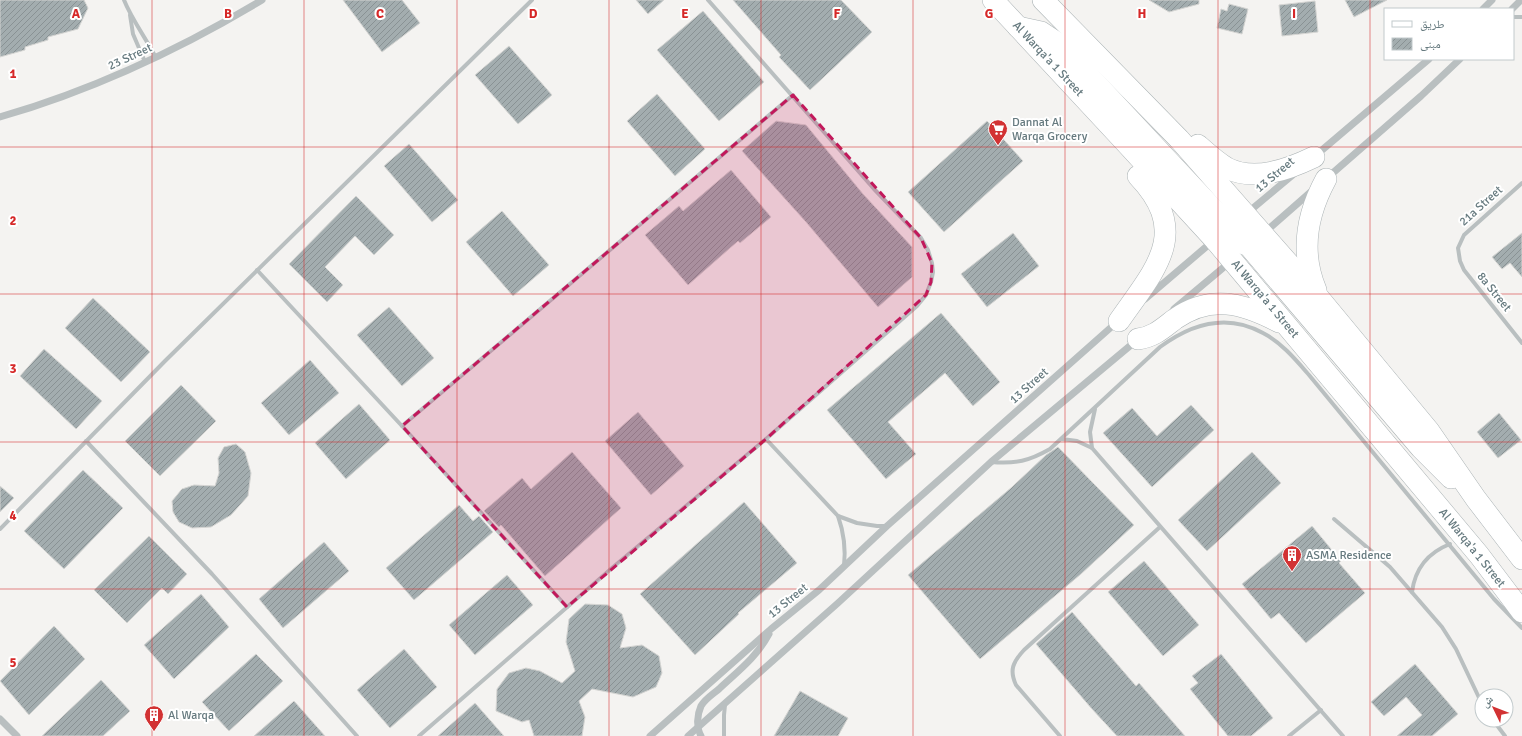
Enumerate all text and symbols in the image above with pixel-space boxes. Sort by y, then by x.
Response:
text: A [72,6,81,22]
text: B [224,6,232,22]
text: C [376,6,384,22]
text: D [529,6,538,22]
text: E [681,6,689,22]
text: F [834,6,841,22]
text: G [985,6,993,22]
text: H [1138,6,1146,22]
text: I [1292,6,1296,22]
legend [1384,8,1514,60]
text: طريق [1420,17,1445,32]
street label: Al Warqa'a 1 Street [1009,18,1087,100]
text: مبنى [1420,37,1441,52]
street label: 23 Street [106,40,154,74]
text: 1 [9,66,17,82]
place label: Dannat Al Warqa Grocery [1012,115,1088,144]
supermarket icon: Dannat Al Warqa Grocery [987,118,1009,146]
street label: 13 Street [1252,154,1298,196]
street label: 21a Street [1456,183,1506,229]
text: 2 [9,213,17,229]
street label: Al Warqa'a 1 Street [1228,257,1302,341]
street label: 8a Street [1474,269,1514,315]
text: 3 [9,361,17,377]
street label: 13 Street [1007,365,1051,407]
street label: Al Warqa'a 1 Street [1435,505,1509,591]
text: 4 [9,508,17,524]
building icon: ASMA Residence [1281,544,1303,572]
place label: ASMA Residence [1306,548,1392,563]
street label: 13 Street [765,580,811,622]
text: 5 [9,655,17,671]
north arrow [1474,688,1514,728]
text: ش [1478,693,1497,711]
building icon: Al Warqa [143,704,165,732]
place label: Al Warqa [168,708,214,723]

